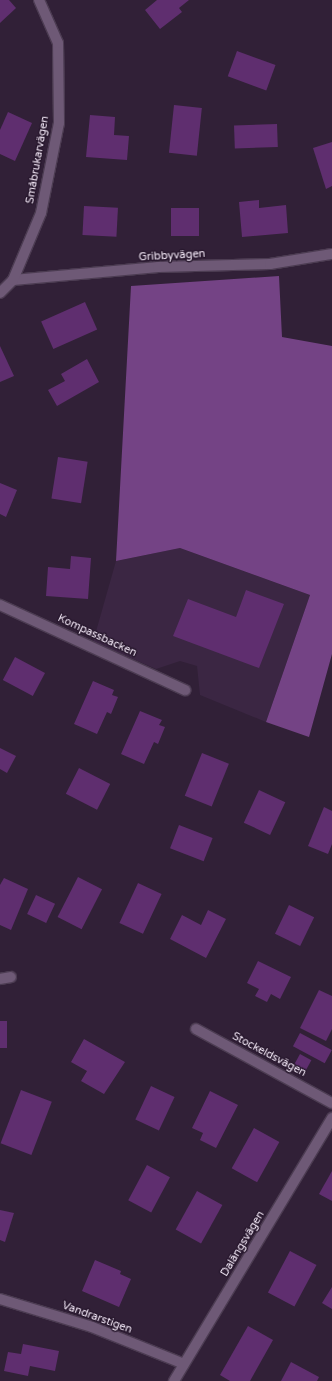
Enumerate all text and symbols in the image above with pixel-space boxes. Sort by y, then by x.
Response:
street label: Småbrukarvägen [24,115,52,205]
street label: Gribbyvägen [138,248,206,264]
street label: Kompassbacken [55,612,139,660]
street label: Stockeldsvägen [230,1030,308,1080]
street label: Dalängsvägen [218,1209,268,1279]
street label: Vandrarstigen [60,1299,134,1337]

